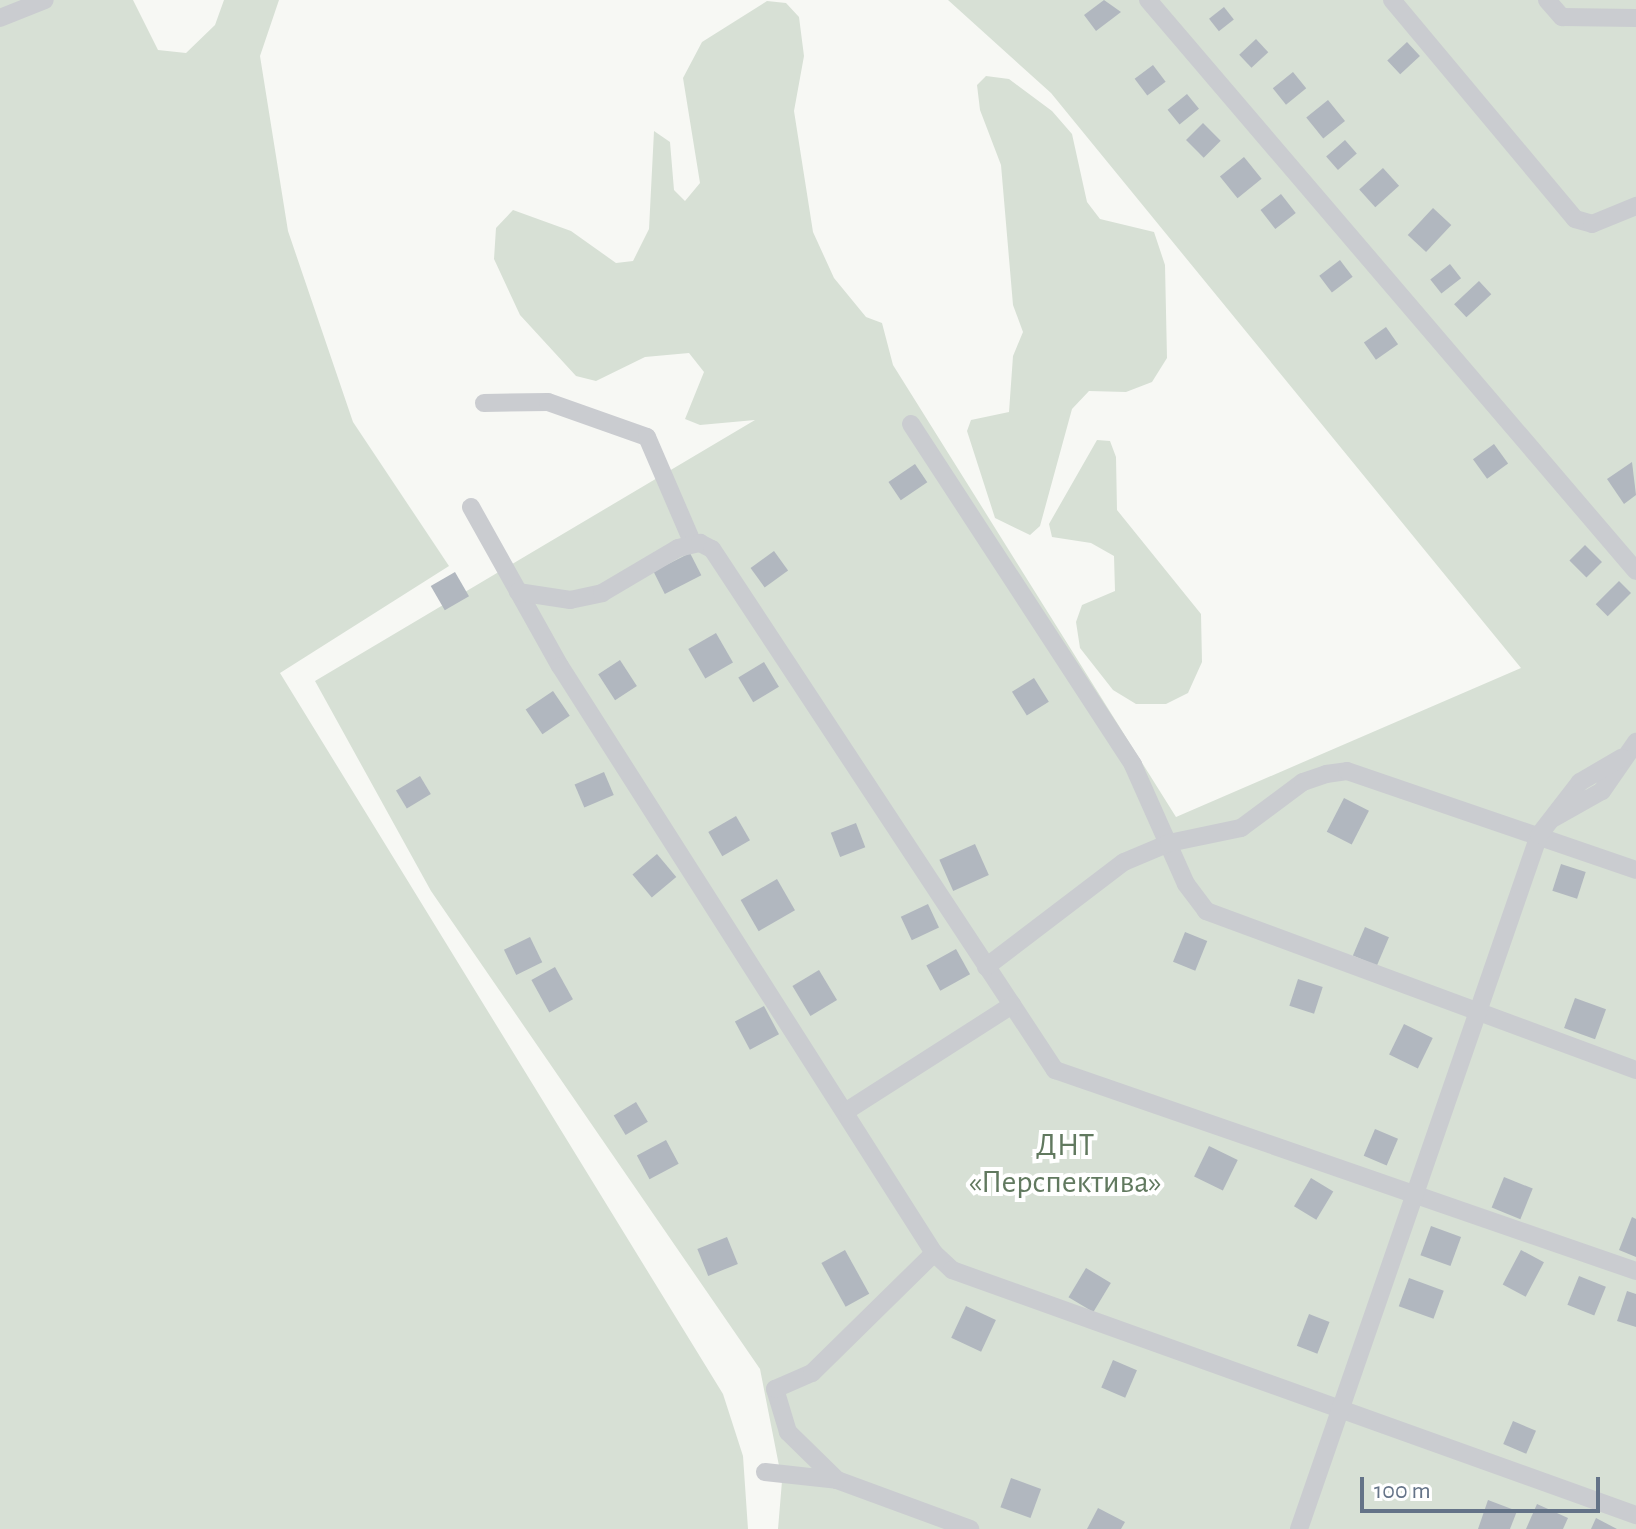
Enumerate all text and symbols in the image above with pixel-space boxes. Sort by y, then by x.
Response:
park label: ДНТ «Перспектива» [968,1127,1162,1202]
scale bar [1364,1461,1604,1511]
text: 100 m [1374,1479,1431,1503]

